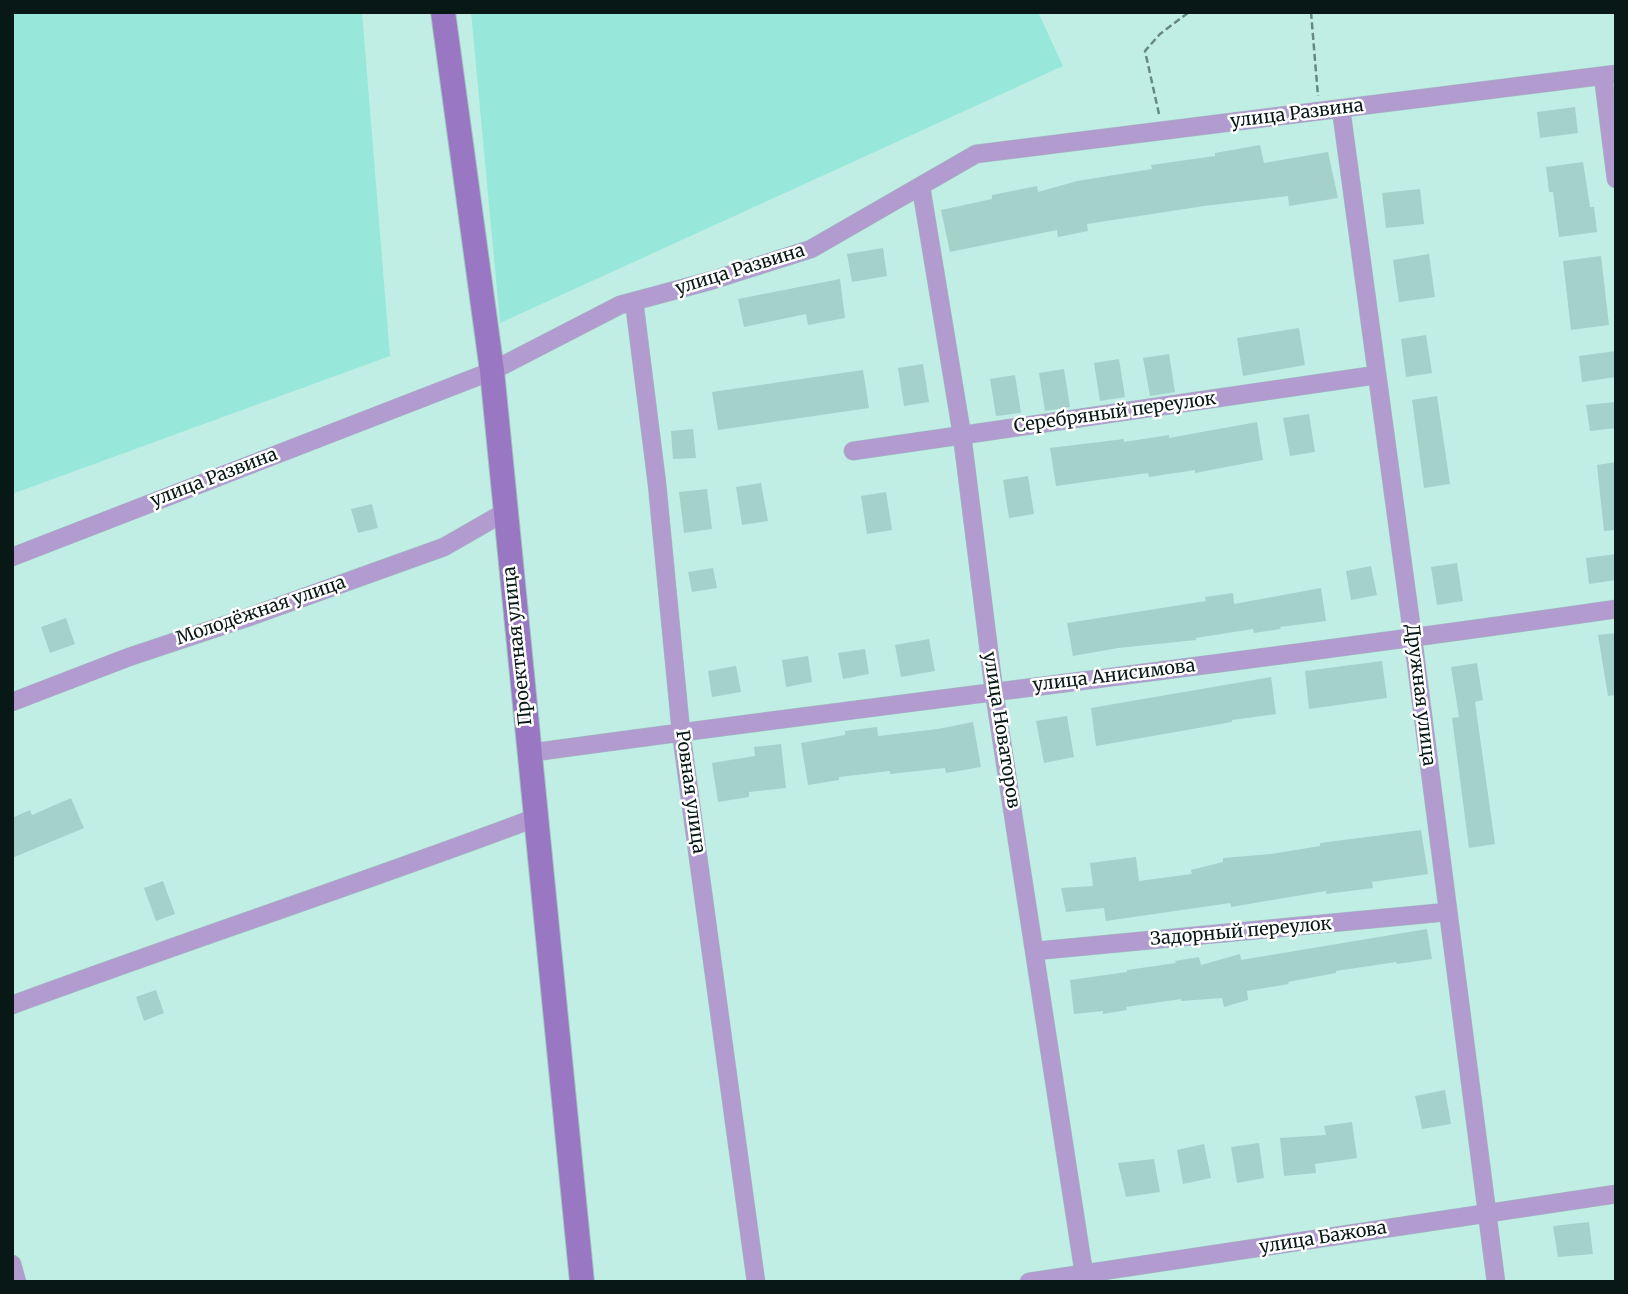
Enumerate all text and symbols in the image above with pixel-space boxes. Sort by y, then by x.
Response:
street label: улица Развина [1229,95,1365,133]
street label: улица Развина [673,240,807,300]
street label: Серебряный переулок [1013,388,1217,438]
street label: улица Развина [148,444,280,512]
street label: Проектная улица [499,565,537,727]
street label: Молодёжная улица [173,572,349,650]
street label: Дружная улица [1401,623,1439,767]
street label: улица Новаторов [978,650,1024,810]
street label: улица Анисимова [1032,655,1196,697]
street label: Ровная улица [671,729,709,855]
street label: Задорный переулок [1149,913,1333,951]
street label: улица Бажова [1258,1217,1388,1259]

